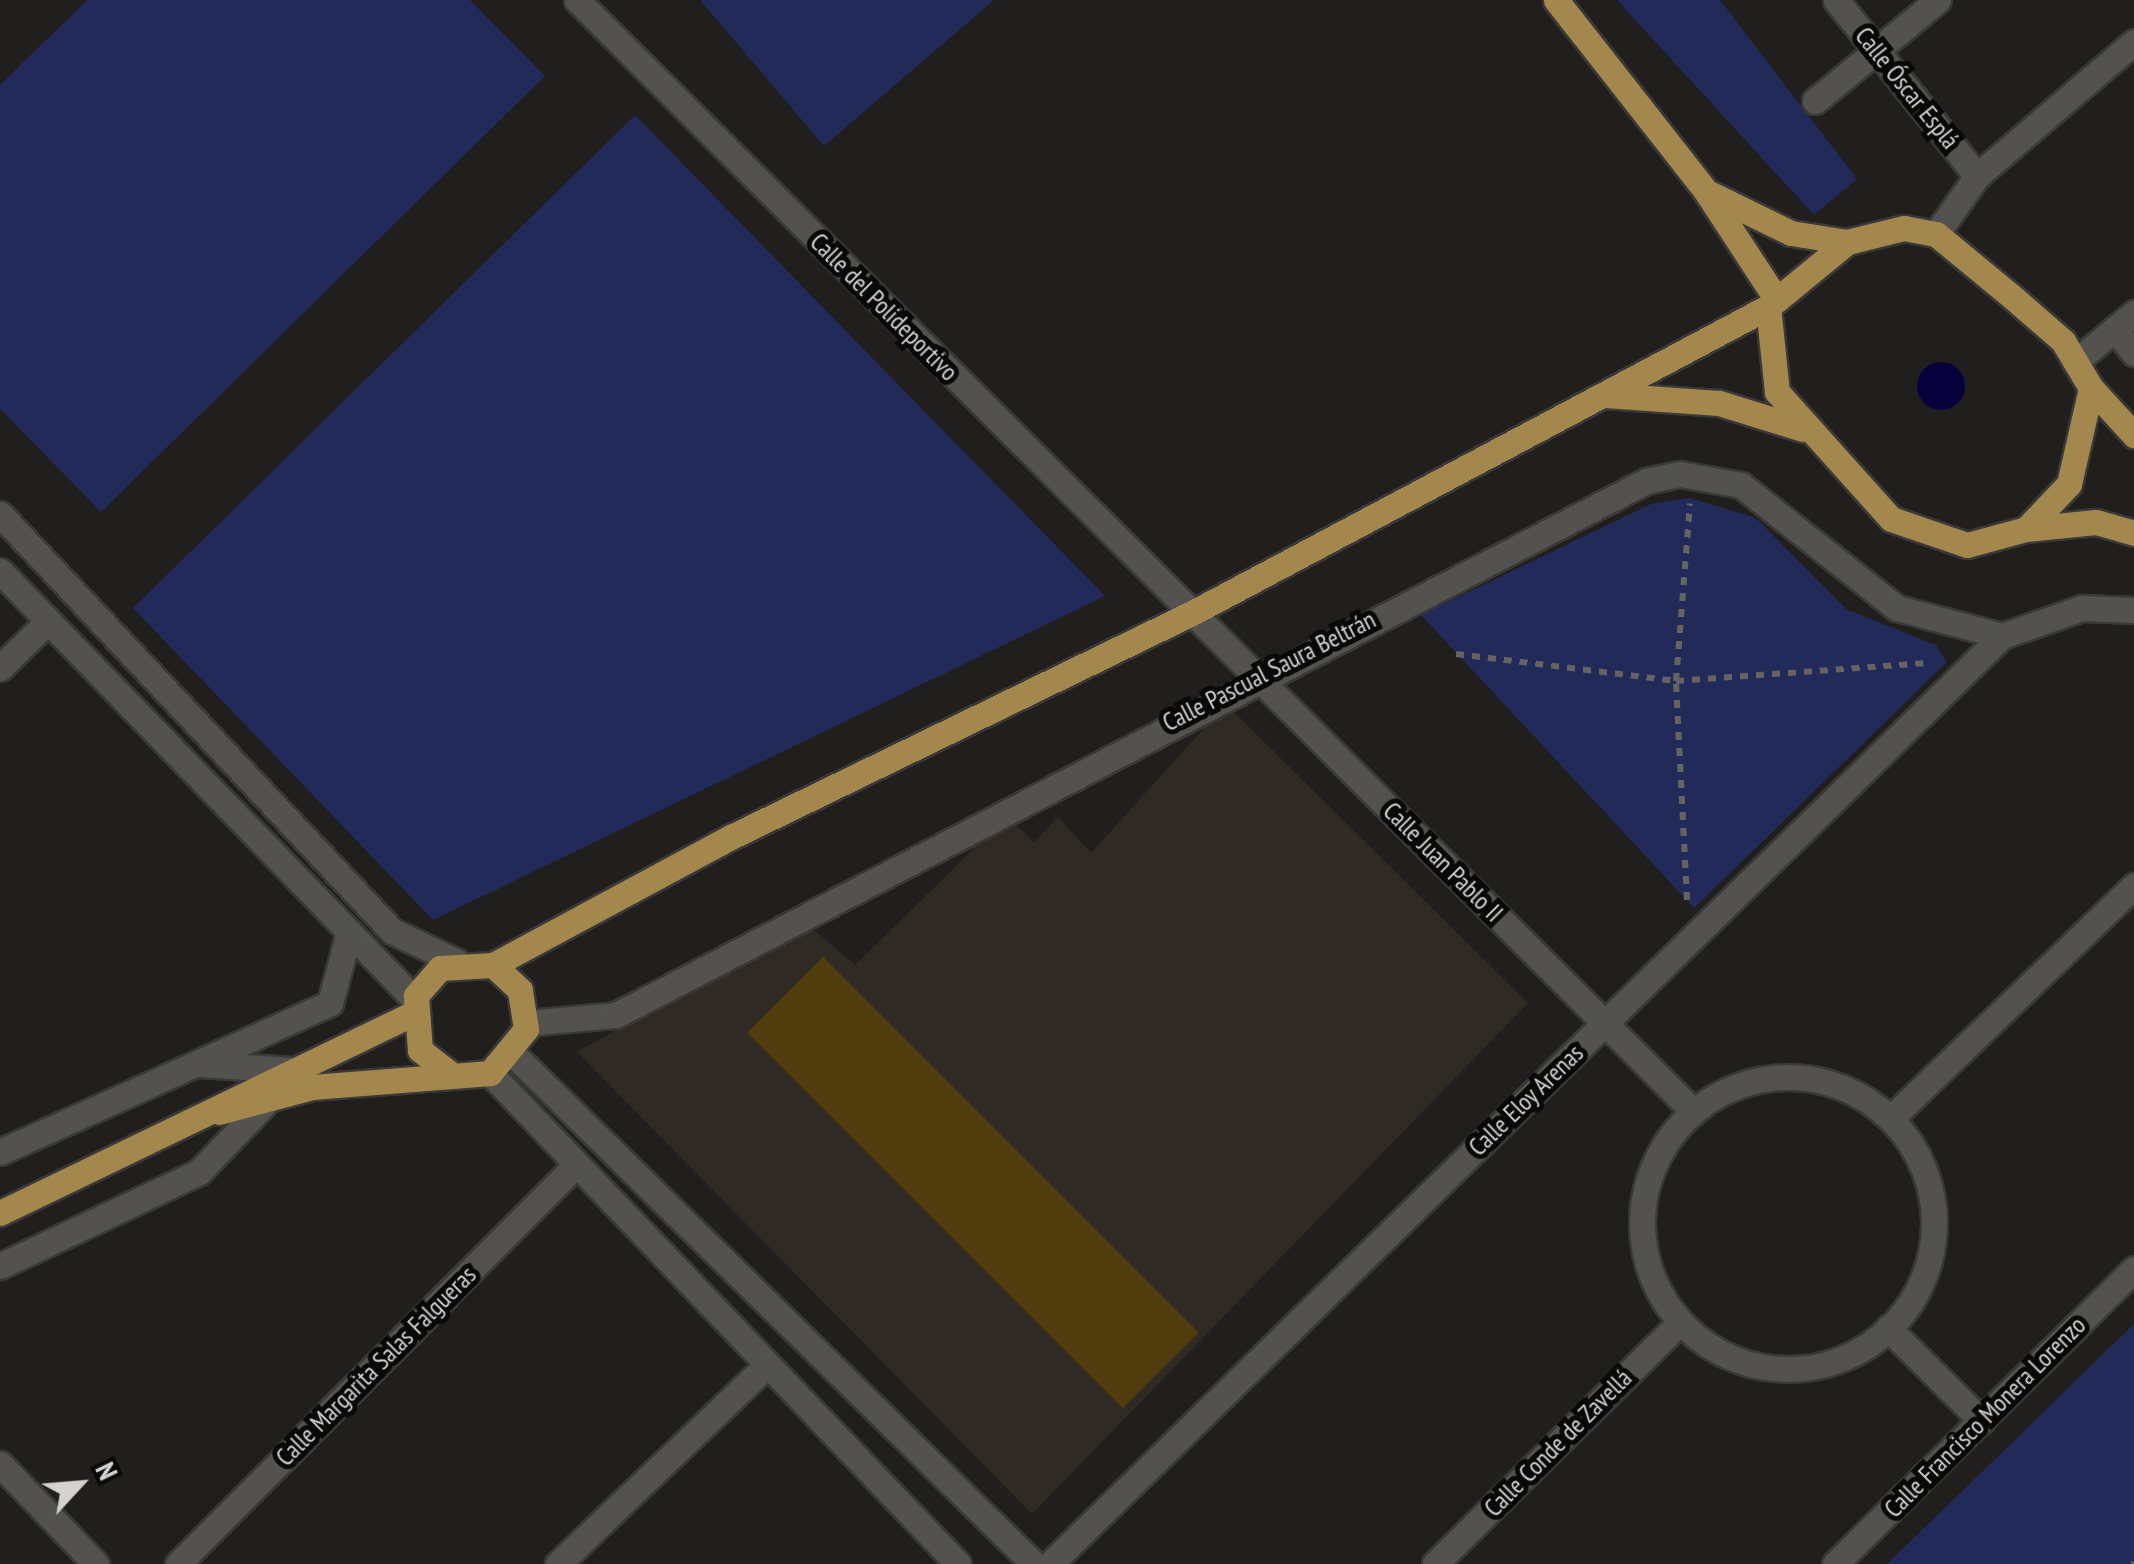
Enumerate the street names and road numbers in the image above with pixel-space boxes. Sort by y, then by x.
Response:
street label: Calle Óscar Esplá [1849,21,1965,155]
street label: Calle del Polideportivo [804,227,964,387]
street label: Calle Pascual Saura Beltrán [1158,604,1380,738]
street label: Calle Juan Pablo II [1377,796,1509,928]
street label: Calle Eloy Arenas [1462,1038,1590,1162]
street label: Calle Margarita Salas Falgueras [270,1260,482,1472]
street label: Calle Francisco Monera Lorenzo [1878,1310,2092,1524]
street label: Calle Conde de Zavellá [1478,1363,1638,1523]

